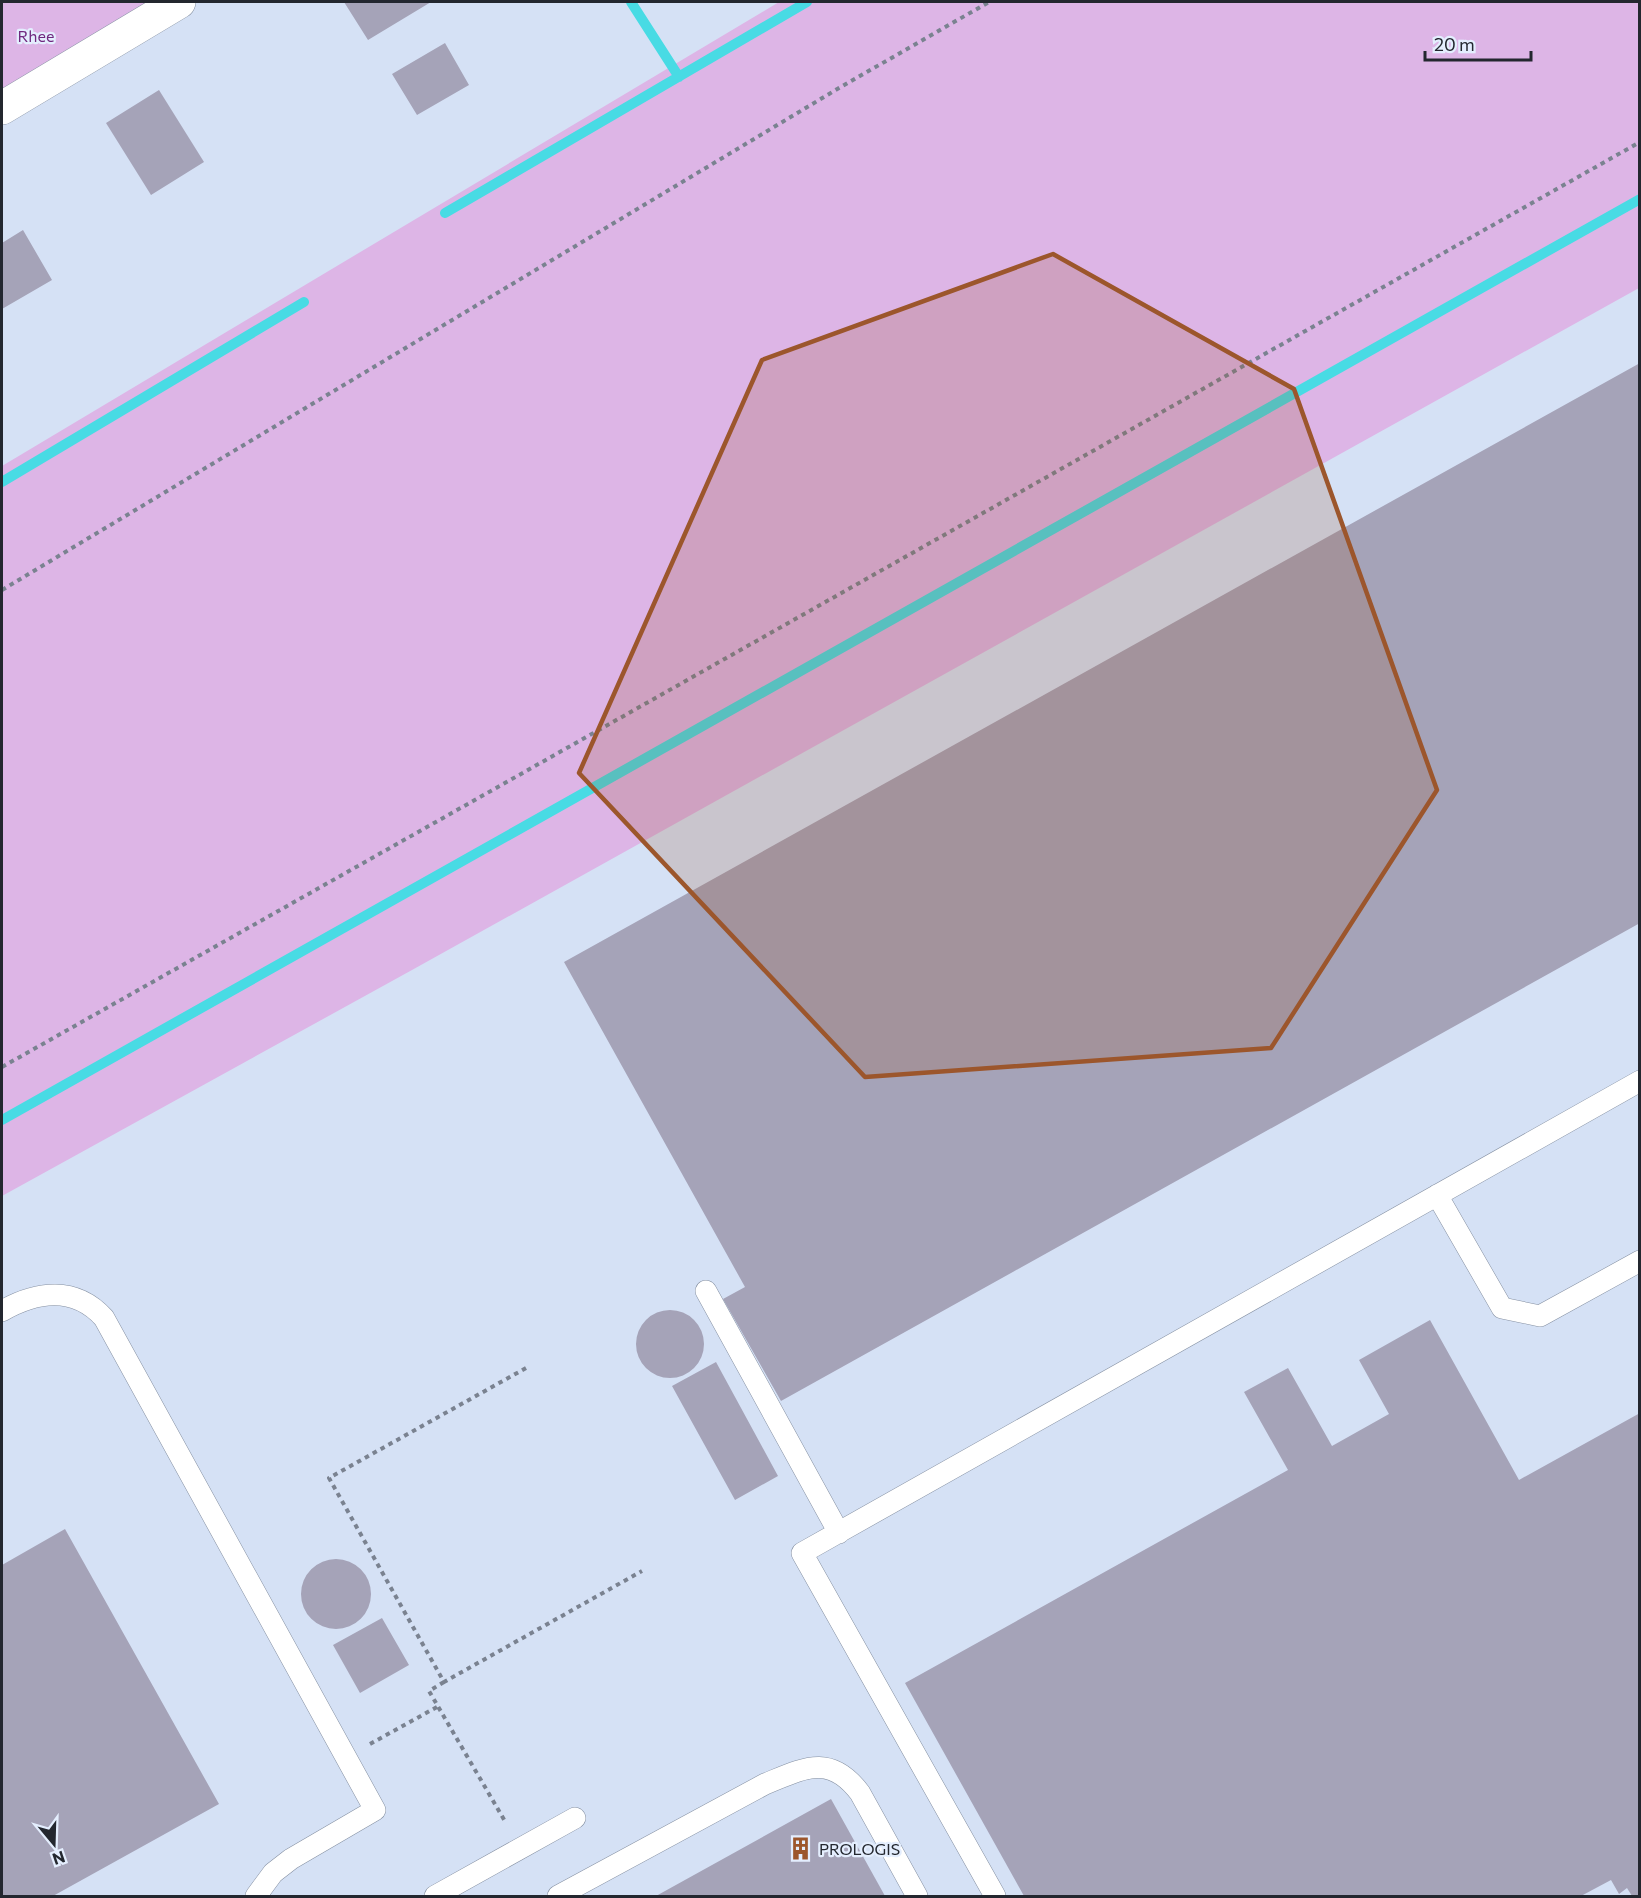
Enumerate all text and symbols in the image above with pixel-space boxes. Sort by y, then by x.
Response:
scale bar [1425,24,1532,62]
park label: Rhee [18,26,54,45]
text: 20 m [1434,33,1475,55]
north arrow [24,1814,84,1874]
building icon: PROLOGIS [788,1835,814,1861]
place label: PROLOGIS [819,1839,900,1858]
text: N [50,1848,68,1870]

